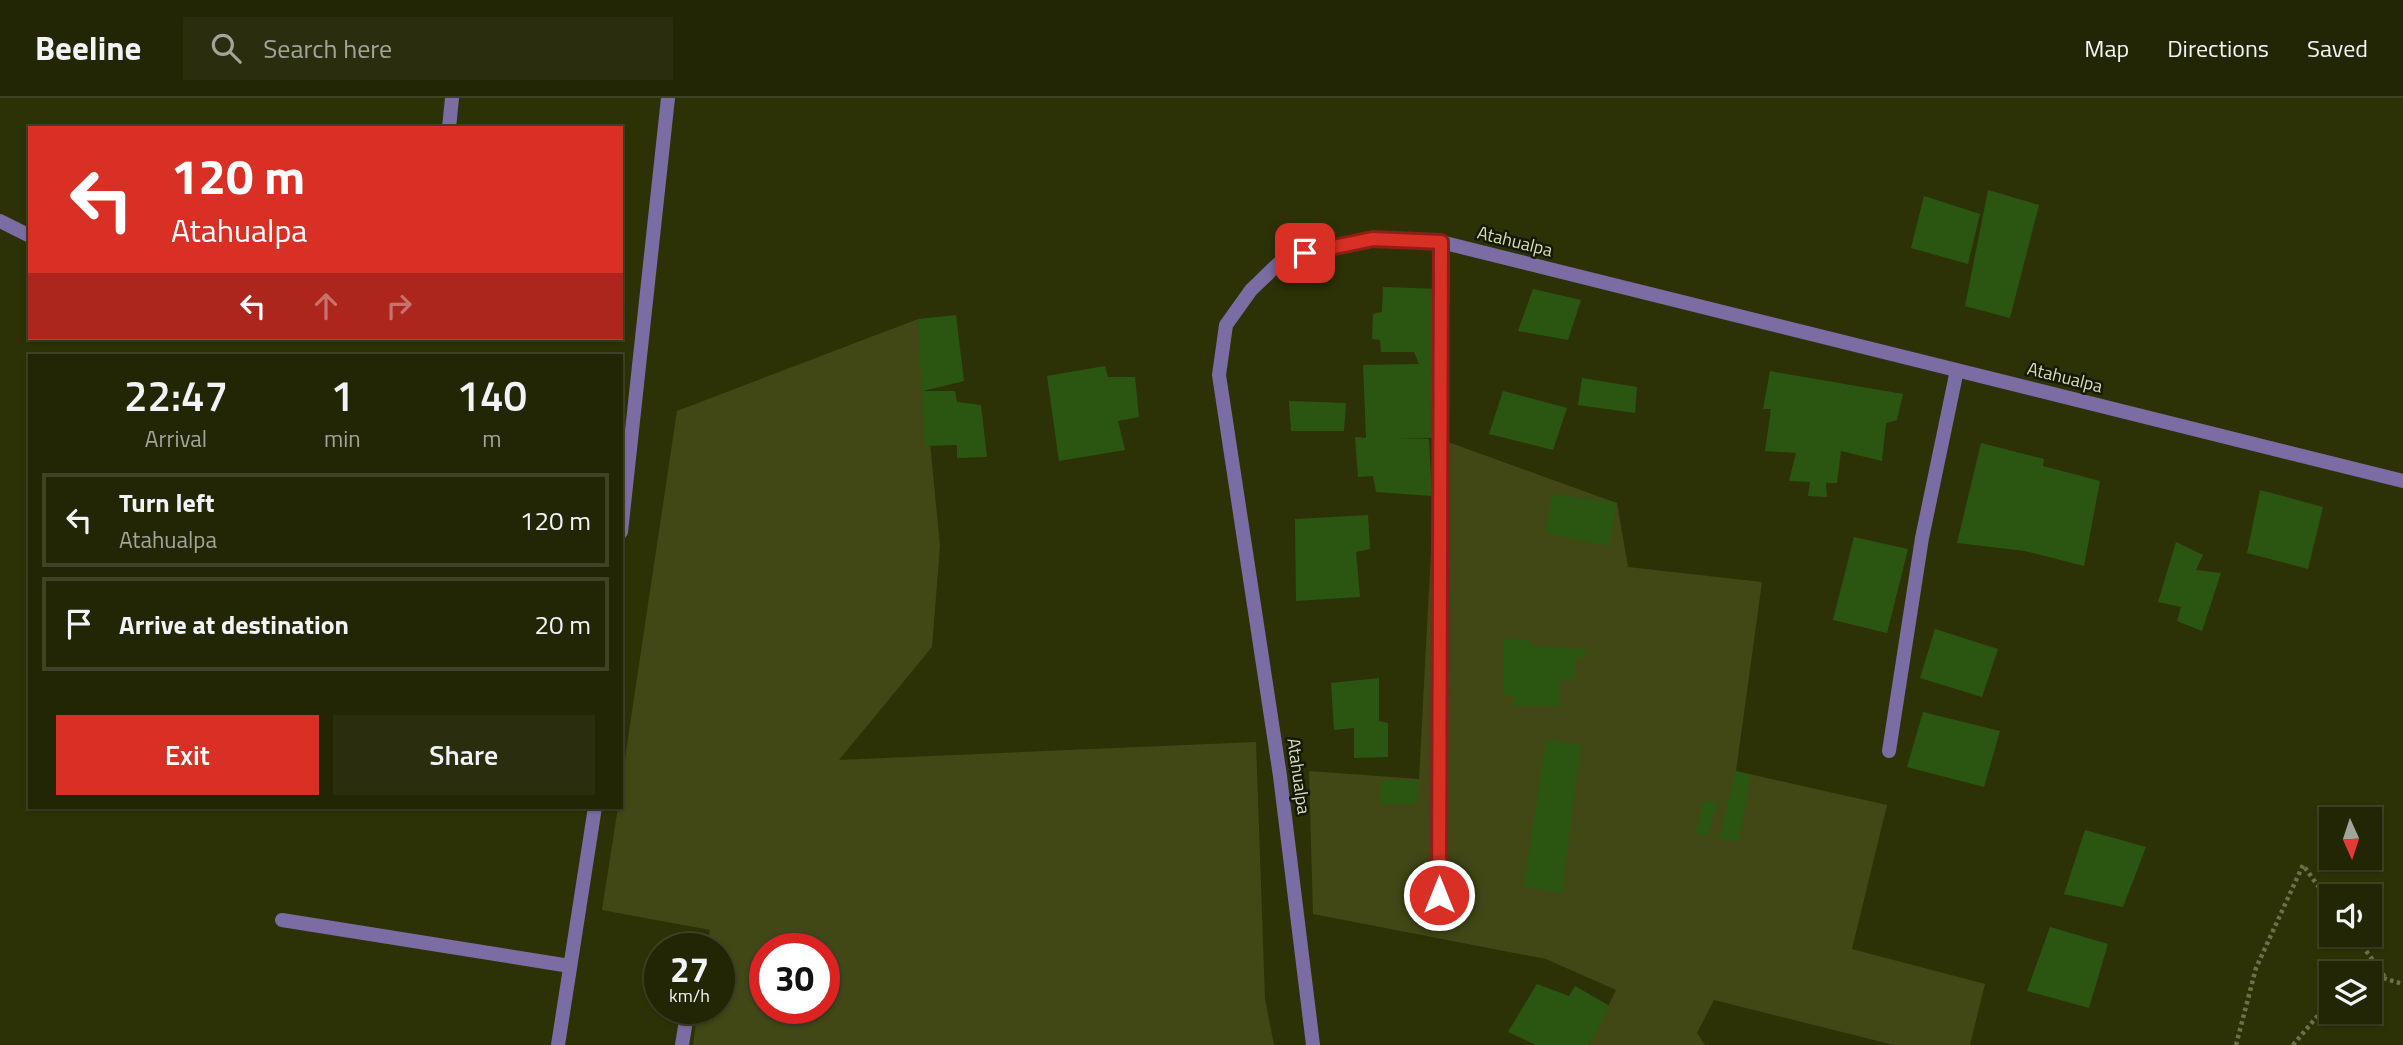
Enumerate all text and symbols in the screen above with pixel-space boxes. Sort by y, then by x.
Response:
search box [183,17,673,80]
text: Beeline [35,23,141,73]
icon: search [207,29,245,67]
text: Search here [263,29,392,68]
text: Map [2084,30,2129,66]
text: Directions [2167,30,2269,66]
text: Saved [2307,30,2368,66]
text: 120 m [171,138,305,213]
icon: left [56,154,147,245]
text: Atahualpa [171,206,307,254]
street label: Atahualpa [1475,219,1555,263]
pin [1275,223,1335,283]
icon: arrive [1286,234,1324,272]
icon: left [234,287,272,325]
icon: ahead [307,287,345,325]
icon: right [380,287,418,325]
street label: Atahualpa [2025,355,2105,399]
text: 22:47 [124,363,228,427]
text: 1 [331,363,354,427]
text: 140 [457,363,527,427]
text: Arrival [145,421,207,456]
text: min [324,421,361,456]
text: m [482,421,501,456]
text: Turn left [119,483,214,522]
icon: left [60,501,98,539]
text: 120 m [520,501,591,540]
text: Atahualpa [119,522,217,557]
icon: arrive [60,605,98,643]
text: Arrive at destination [119,605,349,644]
text: 20 m [534,605,591,644]
button: Exit [56,715,319,795]
button: Share [333,715,595,795]
street label: Atahualpa [1280,736,1318,816]
north arrow [2319,807,2382,870]
map controls [2319,807,2382,1024]
position arrow [1402,858,1476,932]
button: sound [2319,884,2382,947]
speed limit sign: 30 [749,933,840,1024]
text: 27 [670,942,709,996]
button: layers [2319,961,2382,1024]
text: km/h [669,982,710,1009]

